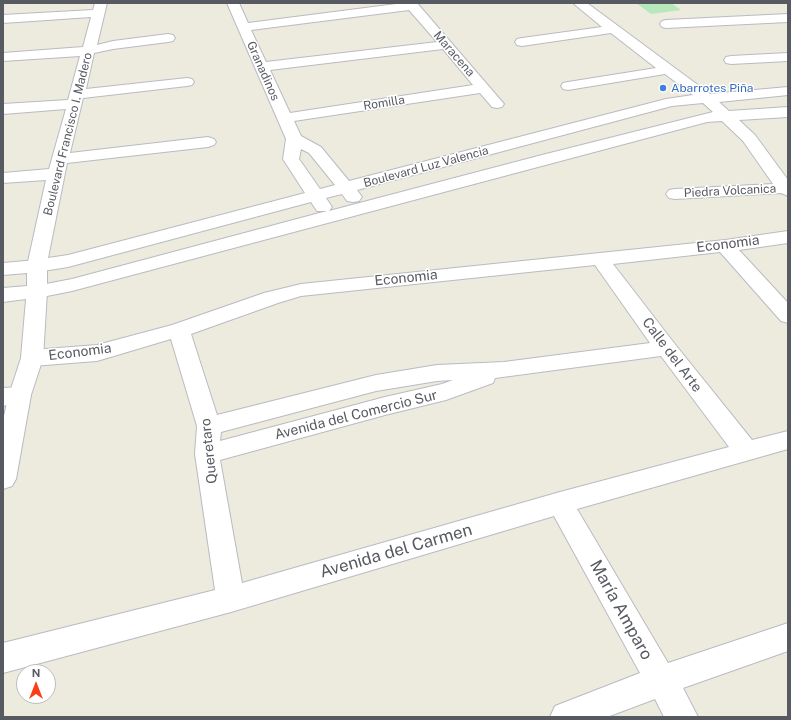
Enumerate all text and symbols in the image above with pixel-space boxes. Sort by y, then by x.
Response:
street label: Maracena [430,28,478,80]
street label: Granadinos [244,39,282,103]
street label: Boulevard Francisco I. Madero [41,51,95,217]
place label: Abarrotes Piña [671,81,754,95]
marker: Abarrotes Piña [658,83,668,93]
street label: Romilla [362,93,406,113]
street label: Boulevard Luz Valencia [362,143,490,191]
street label: Piedra Volcanica [684,181,776,201]
street label: Economia [696,232,760,256]
street label: Economia [374,266,438,290]
street label: Calle del Arte [639,314,705,396]
street label: Economia [48,340,112,364]
street label: Avenida del Comercio Sur [273,387,439,443]
street label: Queretaro [197,417,221,485]
street label: Avenida del Carmen [317,519,475,583]
street label: María Amparo [585,557,657,663]
north arrow [16,664,56,704]
text: N [32,667,40,679]

